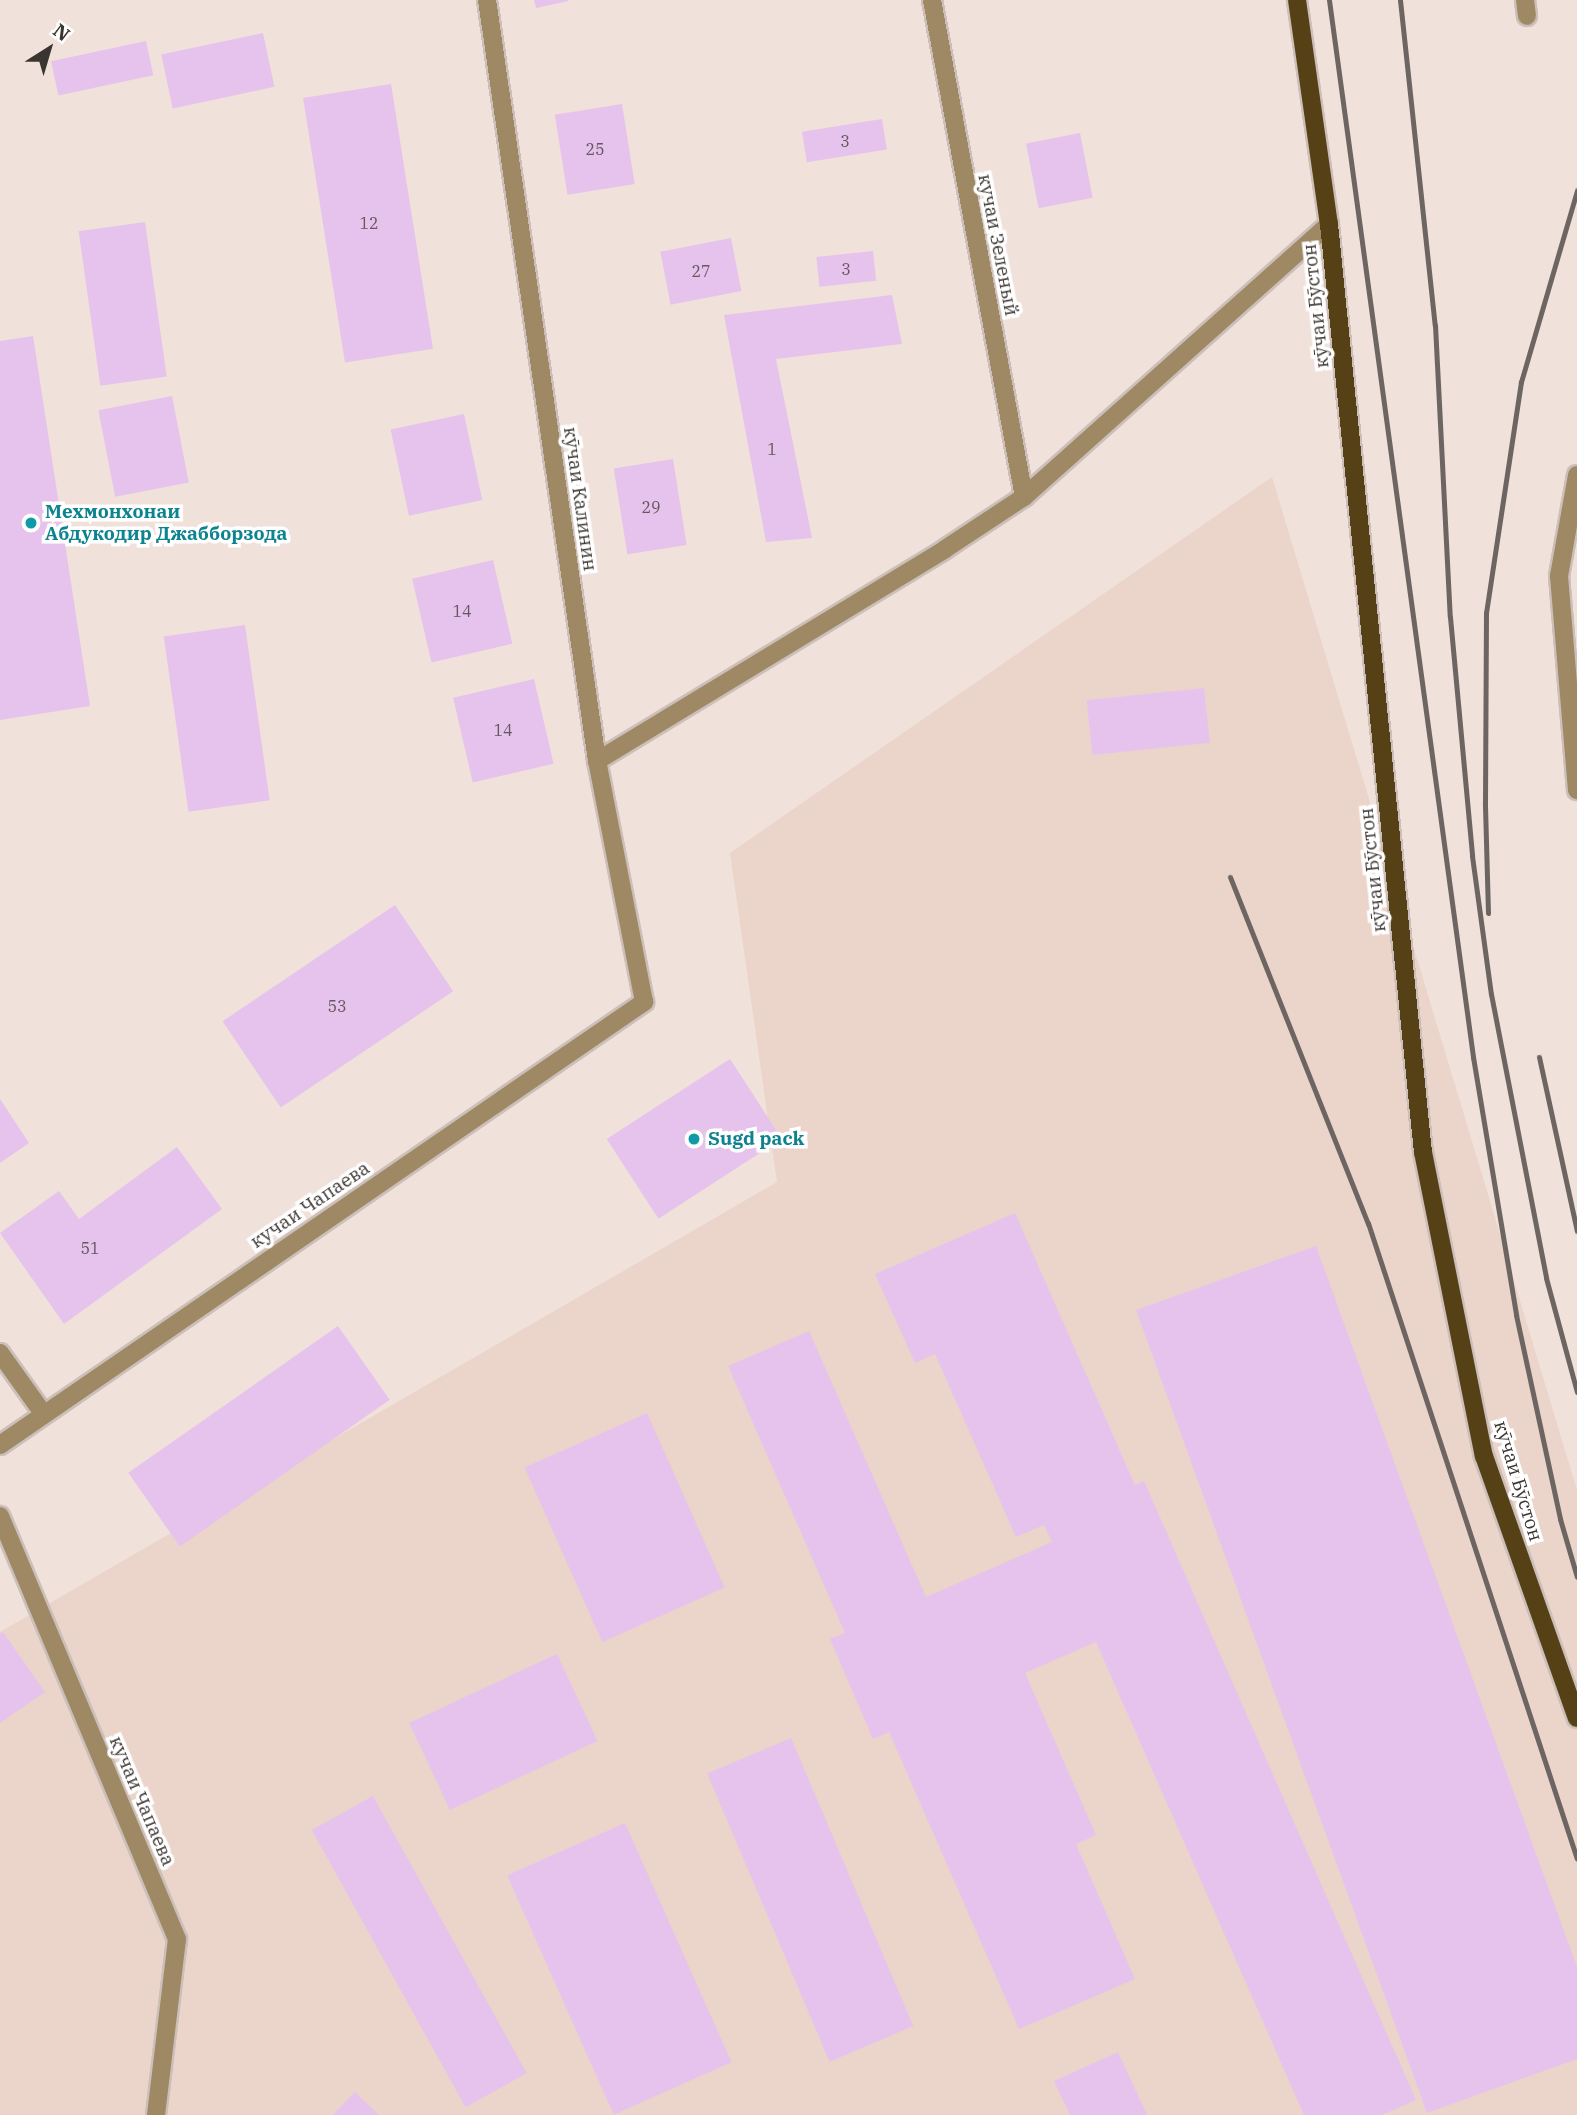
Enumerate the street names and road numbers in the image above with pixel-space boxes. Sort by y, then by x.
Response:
street label: кучаи Зеленый [973,172,1023,318]
street label: кӯчаи Бӯстон [1298,243,1334,369]
street label: кӯчаи Калинин [559,425,601,573]
street label: кӯчаи Бӯстон [1355,807,1391,933]
street label: кучаи Чапаева [246,1157,374,1253]
street label: кӯчаи Бӯстон [1489,1418,1547,1544]
street label: кучаи Чапаева [104,1733,180,1869]

